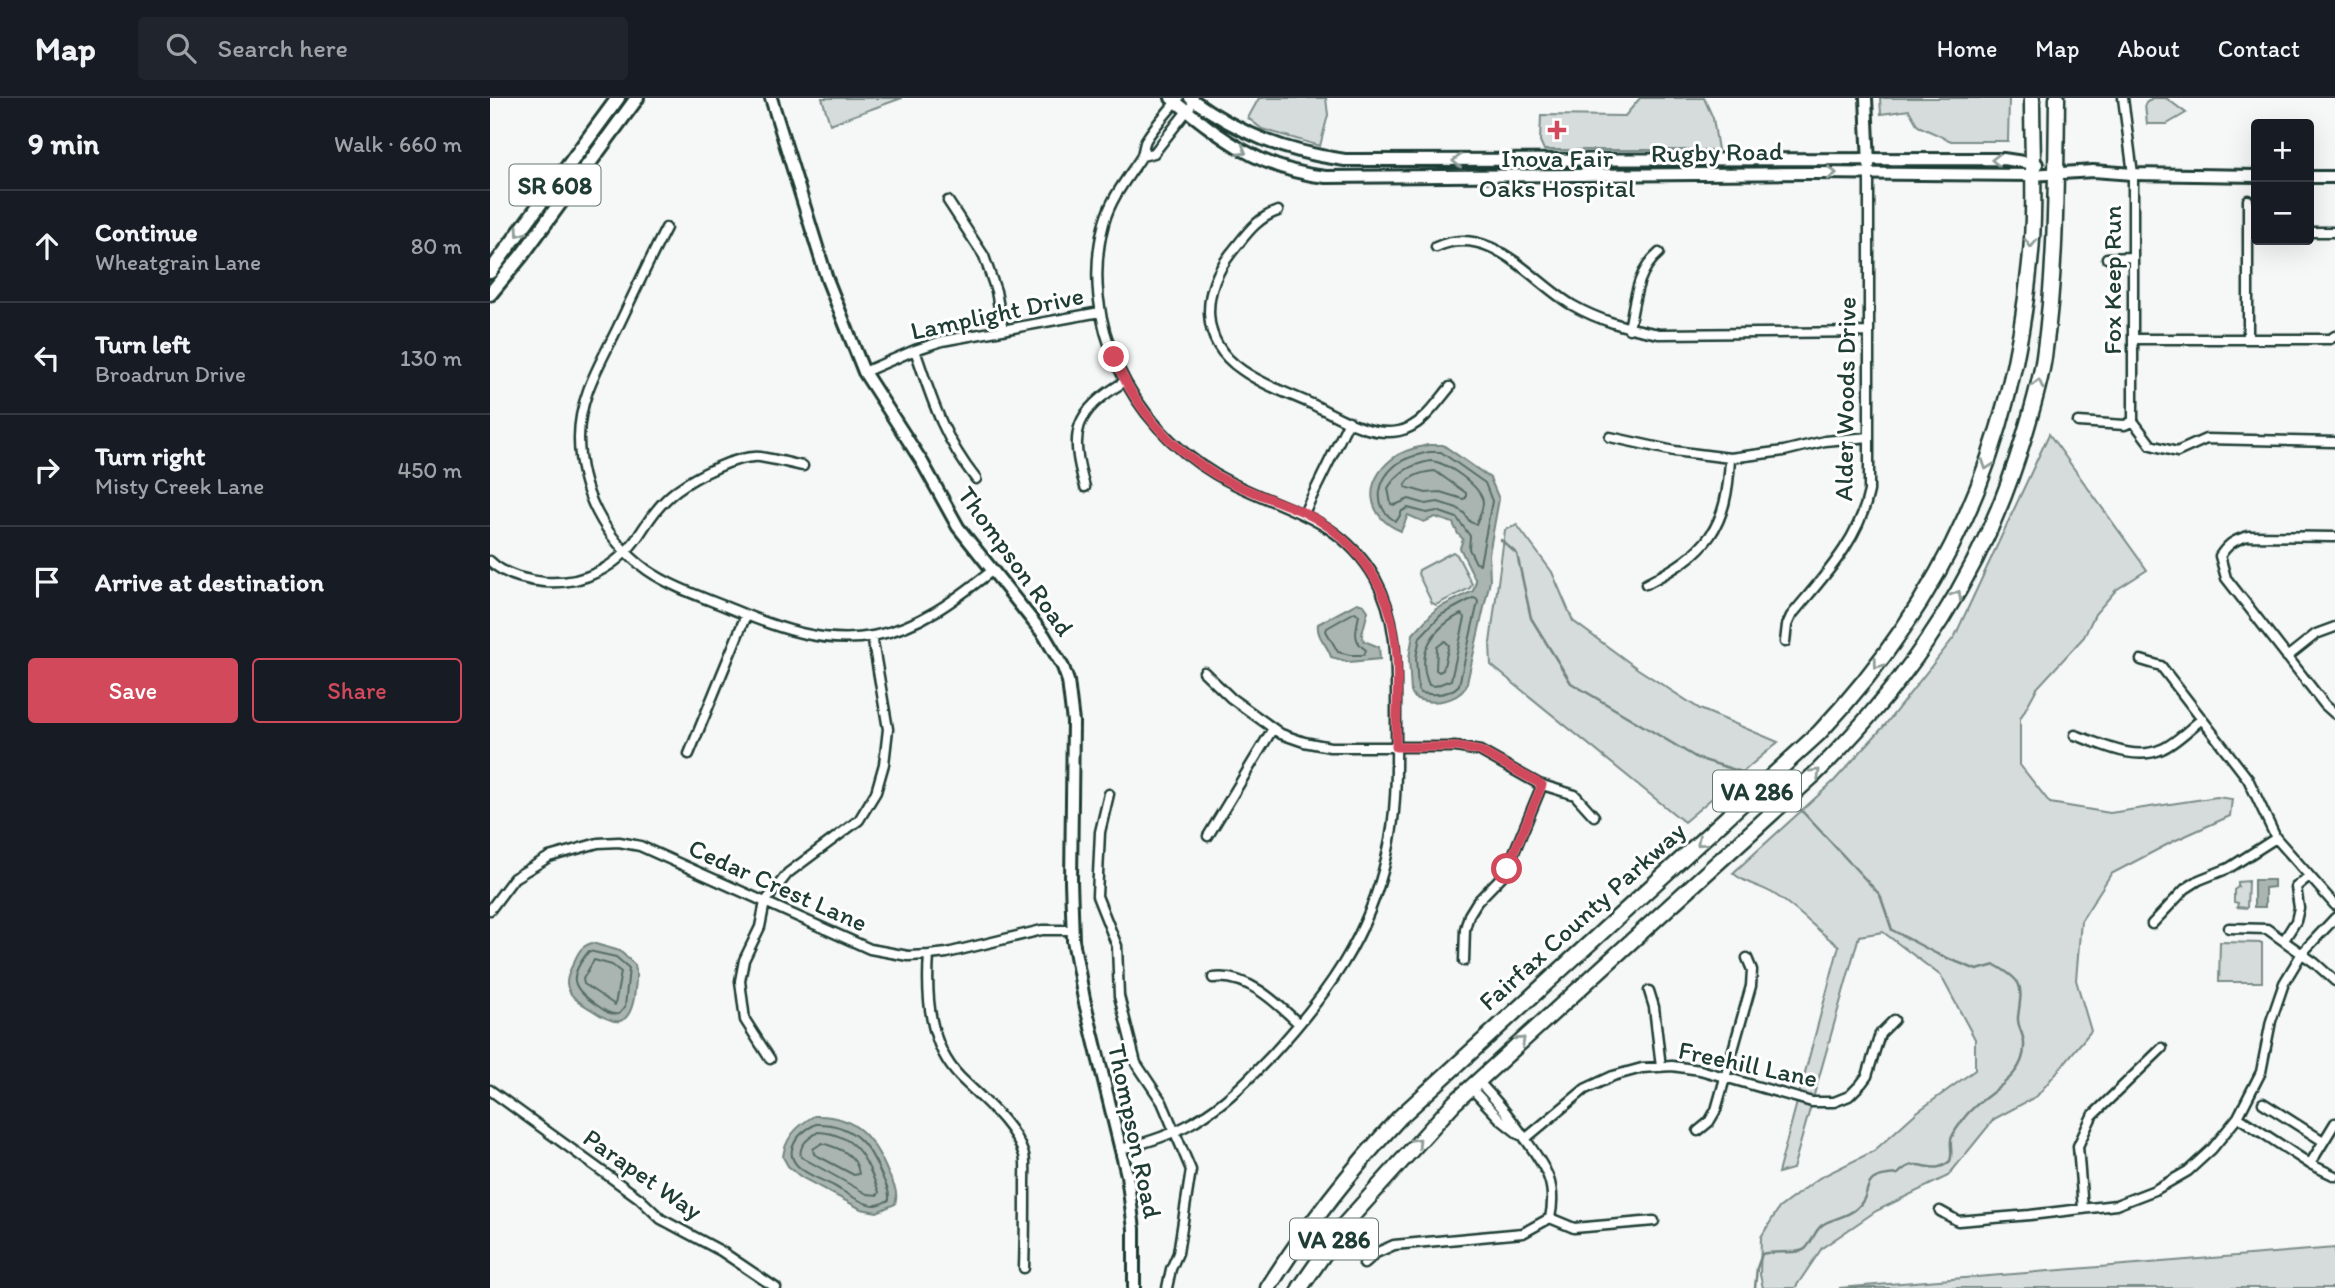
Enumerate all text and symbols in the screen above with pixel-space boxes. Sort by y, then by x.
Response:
search box [138,17,628,80]
text: Map [35,29,96,68]
icon: search [162,29,200,67]
text: Search here [218,32,348,64]
text: Home [1937,34,1997,63]
text: Map [2035,34,2079,63]
text: About [2117,34,2180,63]
text: Contact [2218,34,2300,63]
map controls [2251,119,2314,245]
button: + [2251,119,2314,182]
marker: Inova Fair Oaks Hospital [1547,120,1567,140]
text: 9 min [28,125,99,162]
text: Walk · 660 m [334,130,462,158]
street label: Rugby Road [1651,135,1784,169]
place label: Inova Fair Oaks Hospital [1479,142,1635,204]
one-way arrow [1235,143,1248,156]
one-way arrow [1991,152,2002,167]
one-way arrow [1451,153,1462,169]
road number: SR 608 [510,164,600,206]
one-way arrow [1828,165,1838,181]
button: − [2251,182,2314,245]
street label: Fox Keep Run [2096,205,2128,355]
text: Continue [95,216,198,248]
one-way arrow [516,225,529,237]
icon: ahead [28,227,66,265]
text: 80 m [411,232,462,260]
one-way arrow [2023,238,2039,249]
text: Wheatgrain Lane [95,248,261,276]
street label: Lamplight Drive [907,279,1087,347]
street label: Alder Woods Drive [1827,296,1863,502]
text: Turn left [95,328,191,360]
icon: left [28,339,66,377]
route end [1098,341,1129,372]
text: 130 m [400,344,462,372]
text: Broadrun Drive [95,360,246,388]
one-way arrow [2030,378,2044,390]
text: Turn right [95,440,206,472]
icon: right [28,451,66,489]
text: 450 m [397,456,462,484]
one-way arrow [1981,459,1995,471]
text: Misty Creek Lane [95,472,264,500]
street label: Thompson Road [951,480,1081,642]
icon: arrive [28,563,66,601]
text: Arrive at destination [95,566,324,598]
one-way arrow [1948,590,1961,603]
one-way arrow [1874,656,1887,669]
button: Save [28,658,238,723]
button: Share [252,658,462,723]
one-way arrow [1808,768,1821,781]
road number: VA 286 [1713,770,1801,812]
street label: Fairfax County Parkway [1472,815,1692,1017]
street label: Cedar Crest Lane [684,831,872,939]
one-way arrow [1696,834,1709,846]
route start [1491,853,1522,884]
street label: Freehill Lane [1675,1034,1821,1094]
one-way arrow [1513,1037,1526,1049]
street label: Thompson Road [1101,1041,1169,1221]
street label: Parapet Way [577,1121,709,1227]
one-way arrow [1409,1137,1421,1150]
road number: VA 286 [1290,1218,1378,1260]

